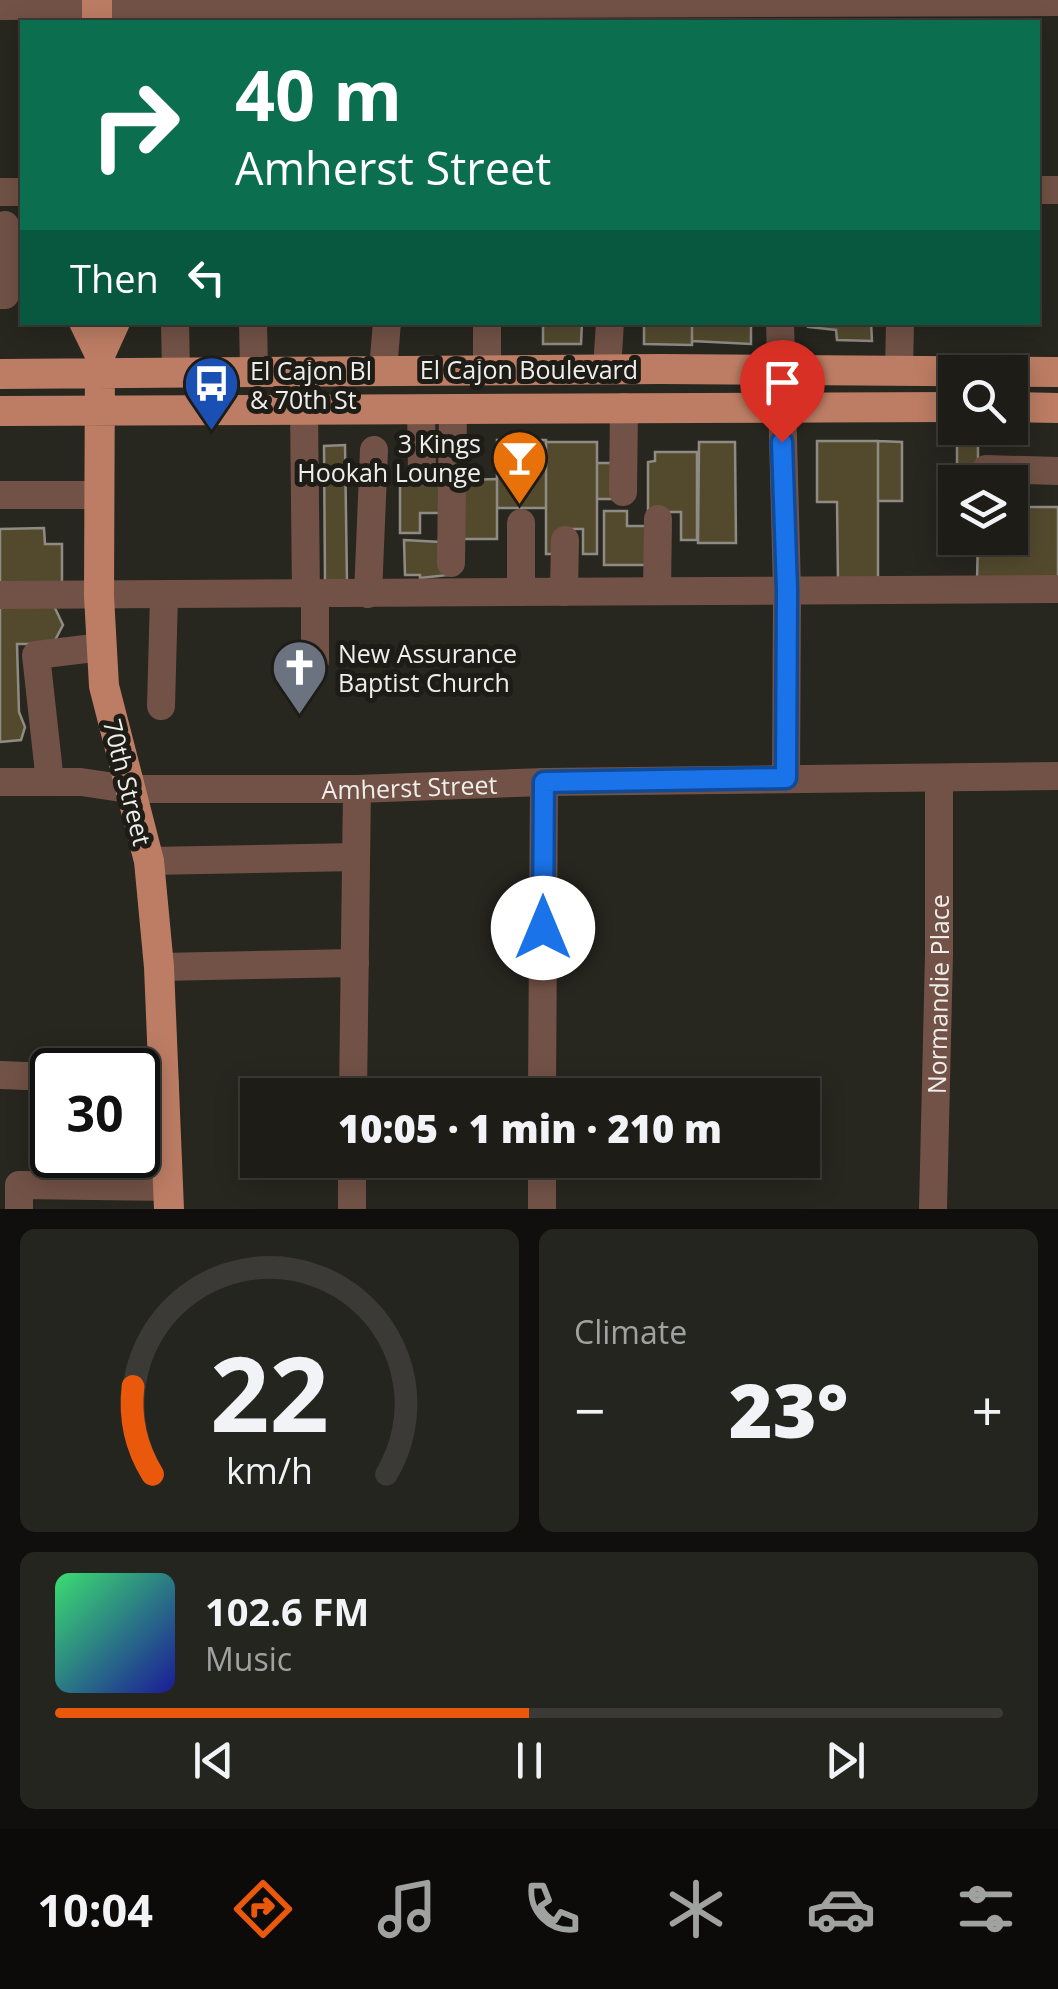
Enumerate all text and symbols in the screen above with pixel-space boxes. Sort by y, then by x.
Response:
text: 40 m [235,46,402,142]
icon: right [70,60,200,190]
text: Amherst Street [235,137,551,198]
icon: left [179,250,234,305]
text: Then [70,252,159,304]
pin [740,340,825,443]
street label: El Cajon Boulevard [420,352,638,386]
place label: El Cajon Bl & 70th St [250,353,372,416]
bus stop icon: El Cajon Bl & 70th St [181,354,241,433]
icon: arrive [755,355,810,410]
map controls [938,355,1028,555]
button: search [938,355,1028,445]
place label: 3 Kings Hookah Lounge [297,426,481,489]
bar icon: 3 Kings Hookah Lounge [490,427,550,506]
button: layers [938,465,1028,555]
place label: New Assurance Baptist Church [338,636,517,699]
church icon: New Assurance Baptist Church [269,637,329,716]
street label: 70th Street [96,715,160,849]
street label: Amherst Street [322,767,498,806]
position arrow [491,876,595,980]
street label: Normandie Place [919,894,956,1094]
speed limit sign: 30 [30,1048,160,1178]
text: 10:05 · 1 min · 210 m [338,1102,722,1154]
text: Climate [574,1310,687,1353]
text: 22 [210,1321,329,1462]
text: 23° [729,1358,848,1460]
text: − [574,1372,605,1447]
text: + [972,1372,1003,1447]
text: km/h [226,1446,313,1494]
text: 102.6 FM [205,1585,369,1637]
text: Music [205,1637,292,1680]
icon: previous [186,1733,241,1788]
icon: pause [502,1733,557,1788]
icon: next [818,1733,873,1788]
icon: directions [228,1874,298,1944]
icon: music [372,1874,442,1944]
icon: phone [517,1874,587,1944]
icon: climate [661,1874,731,1944]
icon: car [806,1874,876,1944]
icon: filters [951,1874,1021,1944]
text: 10:04 [37,1879,153,1940]

